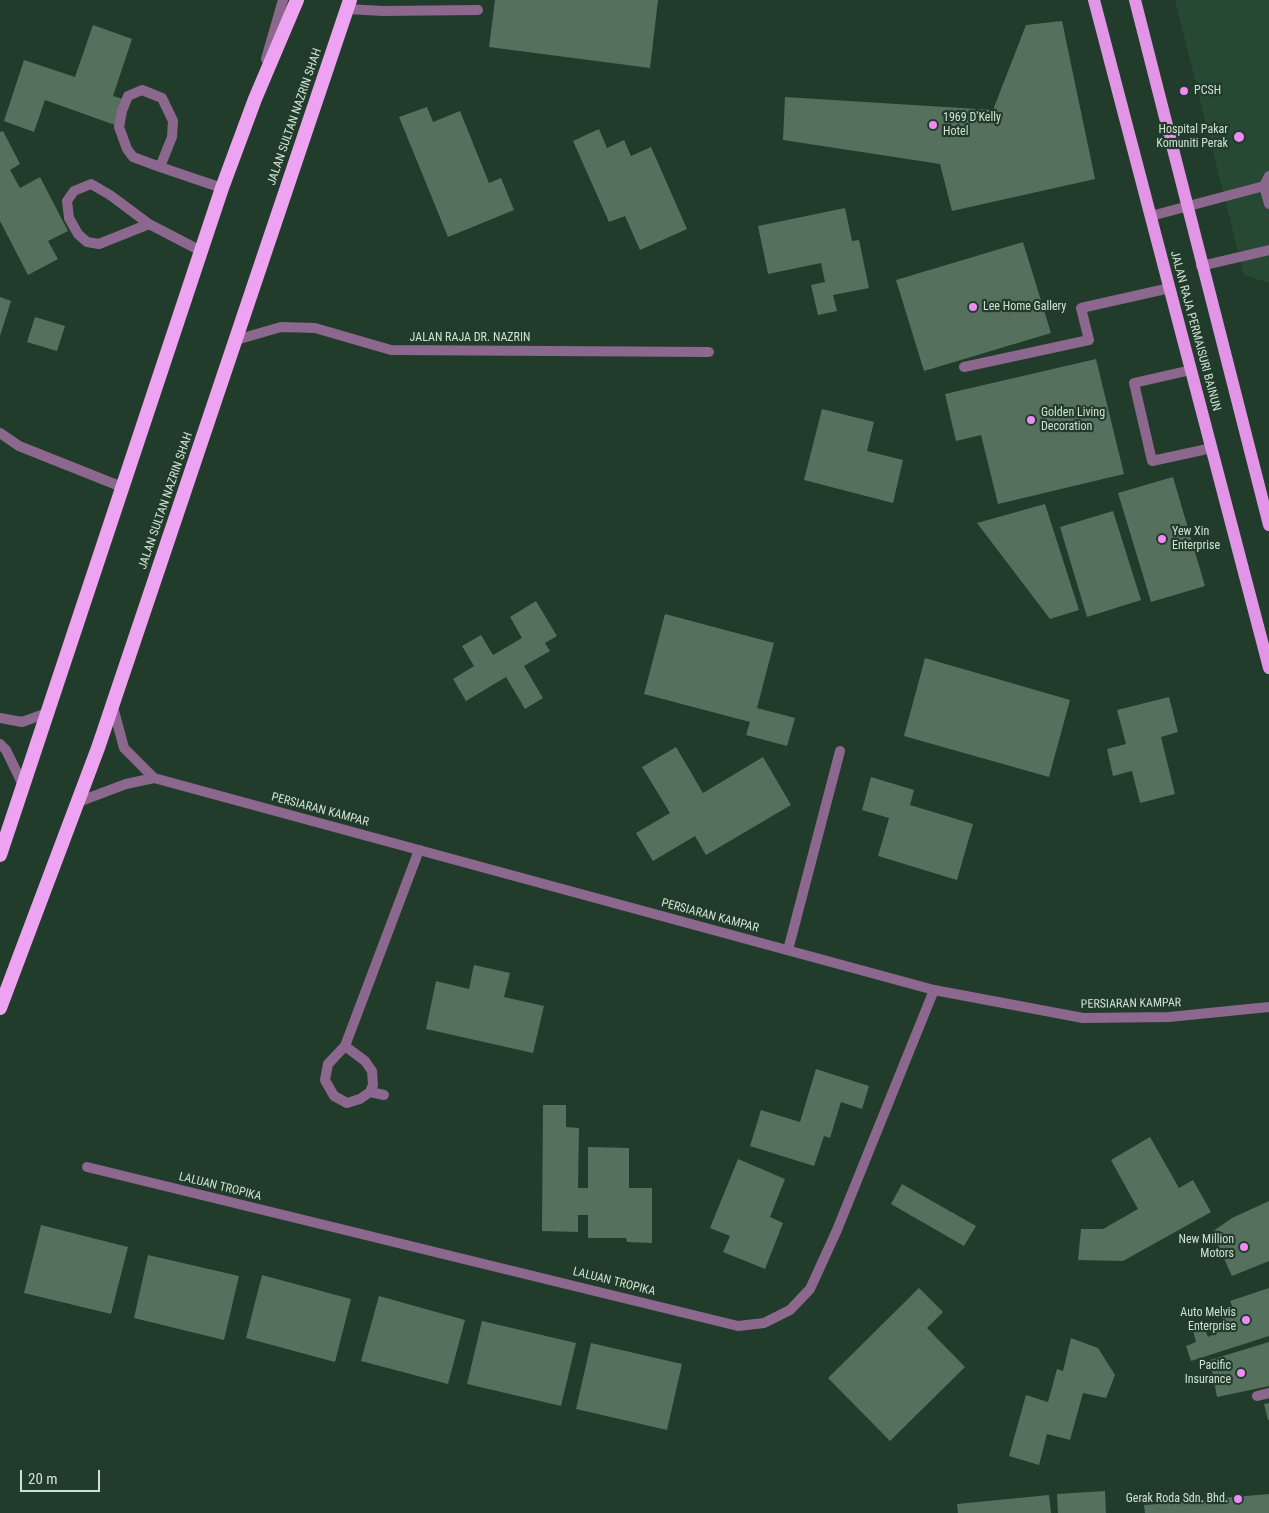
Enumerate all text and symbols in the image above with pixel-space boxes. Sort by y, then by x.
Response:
street label: JALAN SULTAN NAZRIN SHAH [265,47,325,187]
place label: PCSH [1194,84,1221,98]
marker: PCSH [1178,85,1190,97]
place label: 1969 D'Kelly Hotel [943,111,1001,139]
marker: 1969 D'Kelly Hotel [927,119,939,131]
place label: Hospital Pakar Komuniti Perak [1156,123,1228,151]
marker: Hospital Pakar Komuniti Perak [1232,130,1246,144]
street label: JALAN RAJA PERMAISURI BAINUN [1167,249,1223,413]
place label: Lee Home Gallery [983,300,1066,314]
marker: Lee Home Gallery [967,301,979,313]
street label: JALAN RAJA DR. NAZRIN [410,331,530,345]
place label: Golden Living Decoration [1041,406,1105,434]
marker: Golden Living Decoration [1025,414,1037,426]
street label: JALAN SULTAN NAZRIN SHAH [136,431,196,571]
place label: Yew Xin Enterprise [1172,525,1220,553]
marker: Yew Xin Enterprise [1156,533,1168,545]
street label: PERSIARAN KAMPAR [270,790,370,830]
street label: PERSIARAN KAMPAR [660,896,760,936]
street label: PERSIARAN KAMPAR [1081,996,1181,1012]
street label: LALUAN TROPIKA [177,1170,263,1204]
place label: New Million Motors [1178,1233,1234,1261]
marker: New Million Motors [1238,1241,1250,1253]
street label: LALUAN TROPIKA [571,1265,657,1299]
place label: Auto Melvis Enterprise [1180,1306,1236,1334]
marker: Auto Melvis Enterprise [1240,1314,1252,1326]
place label: Pacific Insurance [1185,1359,1231,1387]
marker: Pacific Insurance [1235,1367,1247,1379]
scale bar [22,1460,102,1492]
text: 20 m [28,1470,58,1488]
place label: Gerak Roda Sdn. Bhd. [1126,1492,1228,1506]
marker: Gerak Roda Sdn. Bhd. [1232,1493,1244,1505]

